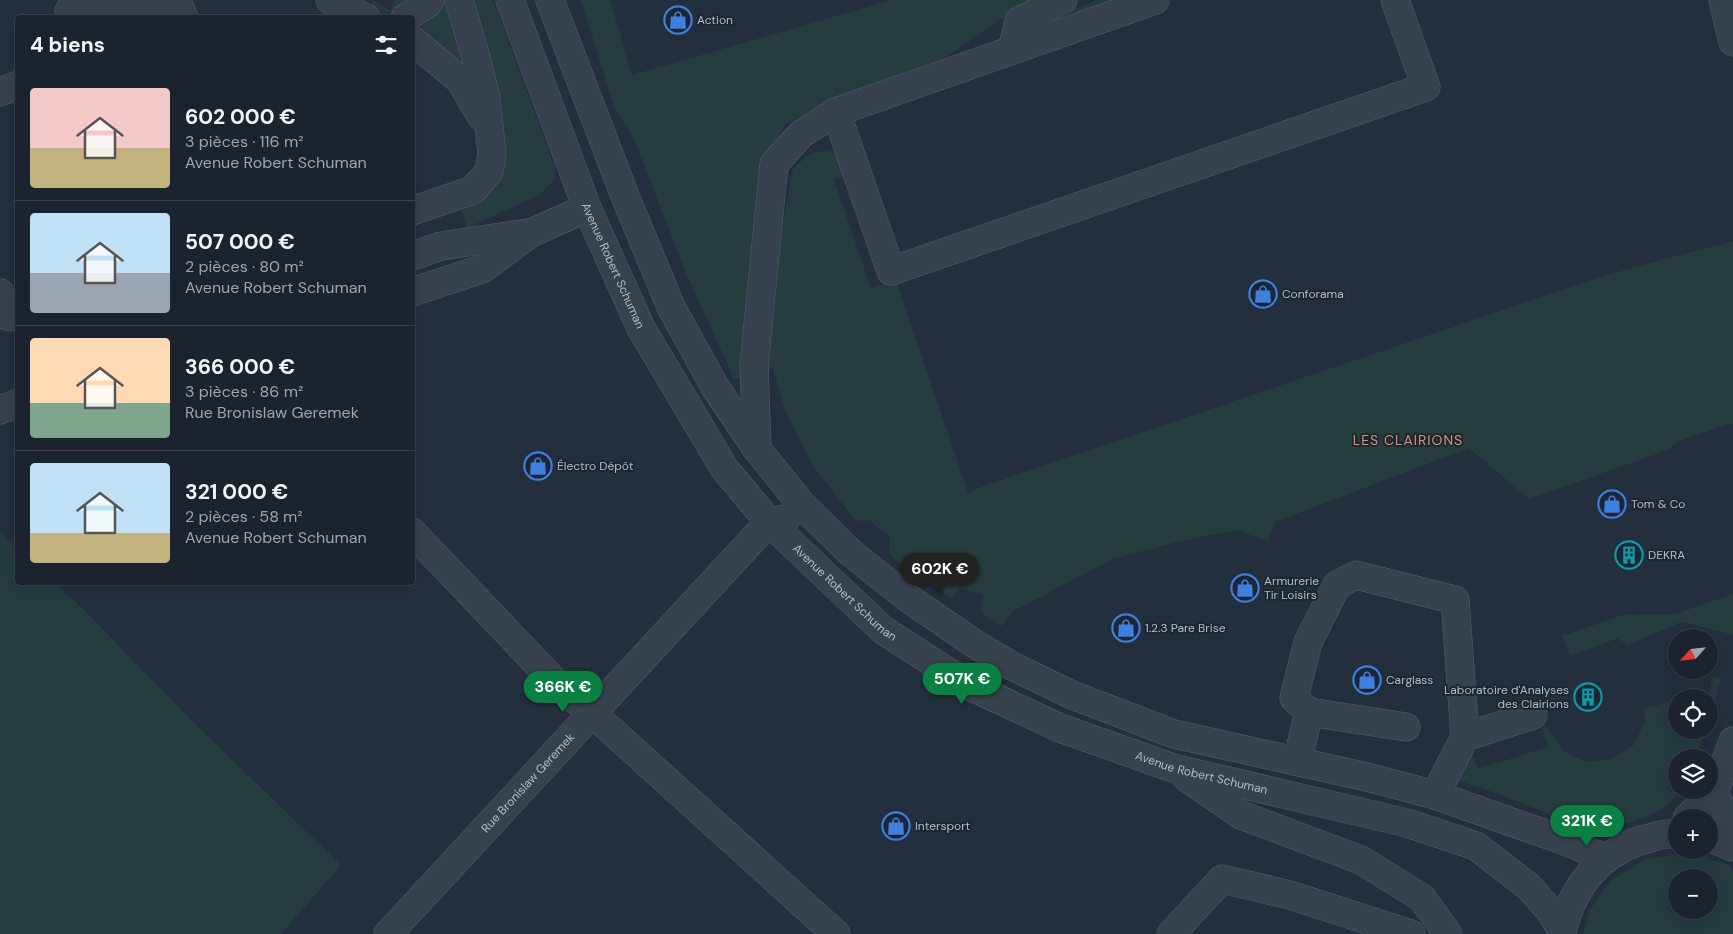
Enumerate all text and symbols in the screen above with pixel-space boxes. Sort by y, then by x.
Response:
shop icon: Action [663,5,693,35]
place label: Action [697,12,733,28]
text: 4 biens [30,31,105,59]
icon: filters [372,31,400,59]
text: 602 000 € [185,103,296,131]
icon: home [70,108,130,168]
text: 3 pièces · 116 m² [185,131,303,152]
text: Avenue Robert Schuman [185,152,367,173]
street label: Avenue Robert Schuman [578,201,648,331]
text: 507 000 € [185,228,295,256]
icon: home [70,233,130,293]
text: 2 pièces · 80 m² [185,256,304,277]
text: Avenue Robert Schuman [185,277,367,298]
shop icon: Conforama [1248,279,1278,309]
place label: Conforama [1282,286,1344,302]
text: 366 000 € [185,353,295,381]
icon: home [70,358,130,418]
text: 3 pièces · 86 m² [185,381,303,402]
text: Rue Bronislaw Geremek [185,402,359,423]
district label: LES CLAIRIONS [1353,431,1463,449]
shop icon: Électro Dépôt [523,451,553,481]
place label: Électro Dépôt [557,458,634,474]
text: 321 000 € [185,478,288,506]
icon: home [70,483,130,543]
shop icon: Tom & Co [1597,489,1627,519]
place label: Tom & Co [1631,496,1685,512]
text: 2 pièces · 58 m² [185,506,303,527]
text: Avenue Robert Schuman [185,527,367,548]
building icon: DEKRA [1614,540,1644,570]
street label: Avenue Robert Schuman [789,541,900,645]
place label: DEKRA [1648,547,1685,563]
pin: 602K € [899,552,981,595]
text: 602K € [911,558,969,579]
shop icon: Armurerie Tir Loisirs [1230,573,1260,603]
place label: Armurerie Tir Loisirs [1264,573,1319,603]
shop icon: 1.2.3 Pare Brise [1111,613,1141,643]
place label: 1.2.3 Pare Brise [1145,620,1226,636]
north arrow [1668,629,1718,679]
map controls [1668,629,1718,919]
pin: 507K € [921,662,1003,705]
shop icon: Carglass [1352,665,1382,695]
text: 507K € [934,668,990,689]
pin: 366K € [522,670,604,713]
place label: Carglass [1386,672,1433,688]
text: 366K € [535,676,591,697]
place label: Laboratoire d'Analyses des Clairions [1444,682,1569,712]
building icon: Laboratoire d'Analyses des Clairions [1573,682,1603,712]
button: locate [1668,689,1718,739]
street label: Rue Bronislaw Geremek [478,729,578,836]
street label: Avenue Robert Schuman [1133,747,1269,798]
button: layers [1668,749,1718,799]
pin: 321K € [1546,804,1628,847]
button: + [1668,809,1718,859]
text: 321K € [1561,810,1613,831]
shop icon: Intersport [881,811,911,841]
place label: Intersport [915,818,971,834]
button: − [1668,869,1718,919]

